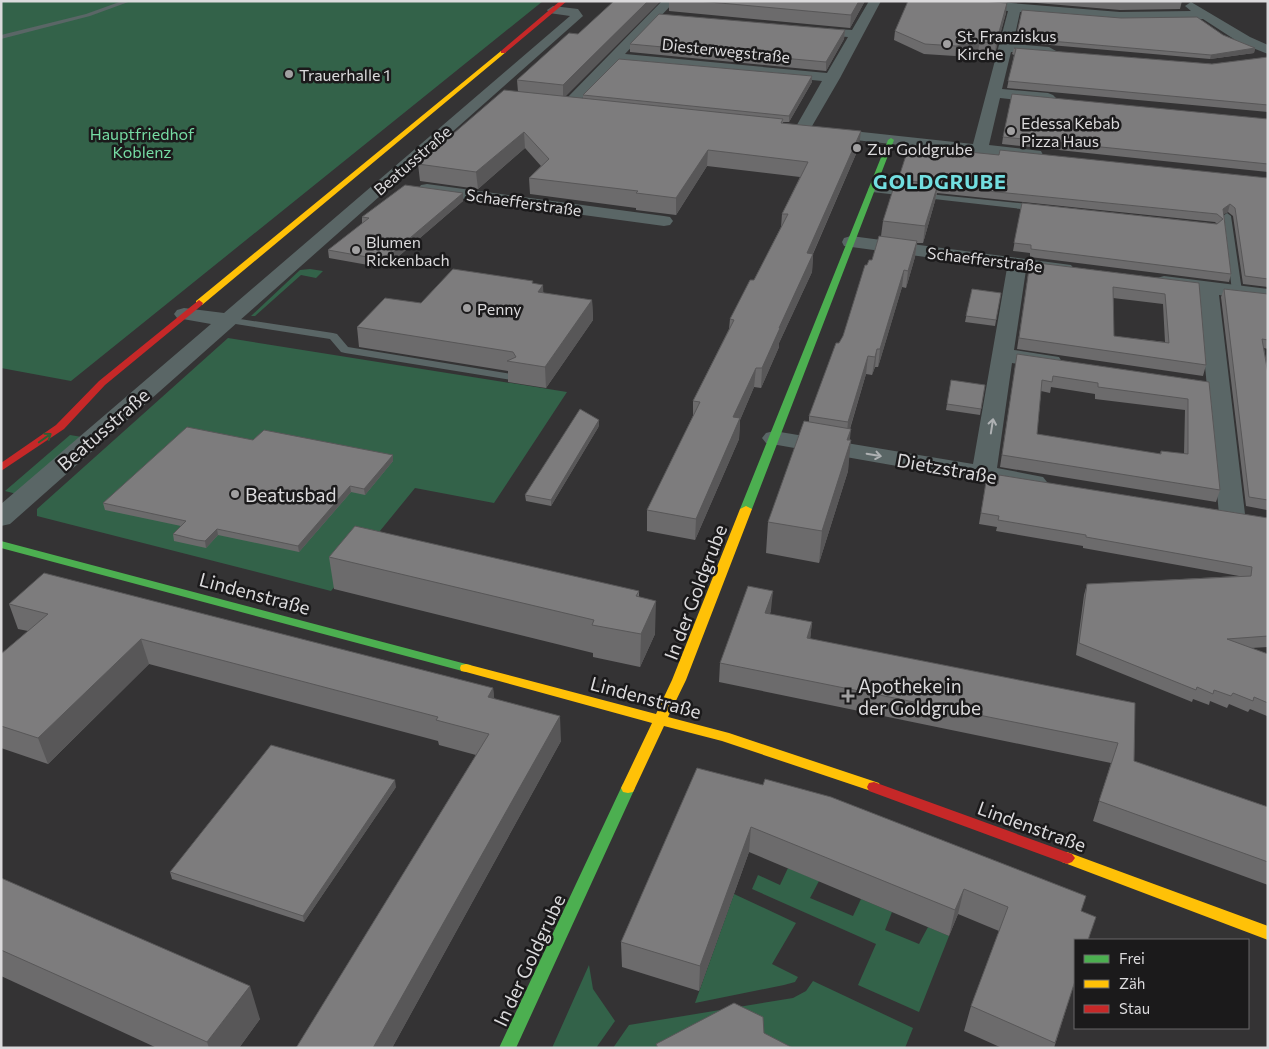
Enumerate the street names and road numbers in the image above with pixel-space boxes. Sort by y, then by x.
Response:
street label: Diesterwegstraße [661,34,791,66]
street label: Beatusstraße [369,121,455,199]
street label: Schaefferstraße [465,185,583,219]
street label: Schaefferstraße [926,242,1044,276]
street label: Beatusstraße [52,383,154,475]
street label: Dietzstraße [895,448,999,488]
street label: In der Goldgrube [659,521,731,663]
street label: Lindenstraße [197,567,313,619]
street label: Lindenstraße [588,671,704,723]
street label: Lindenstraße [975,796,1089,856]
street label: In der Goldgrube [488,890,570,1030]

